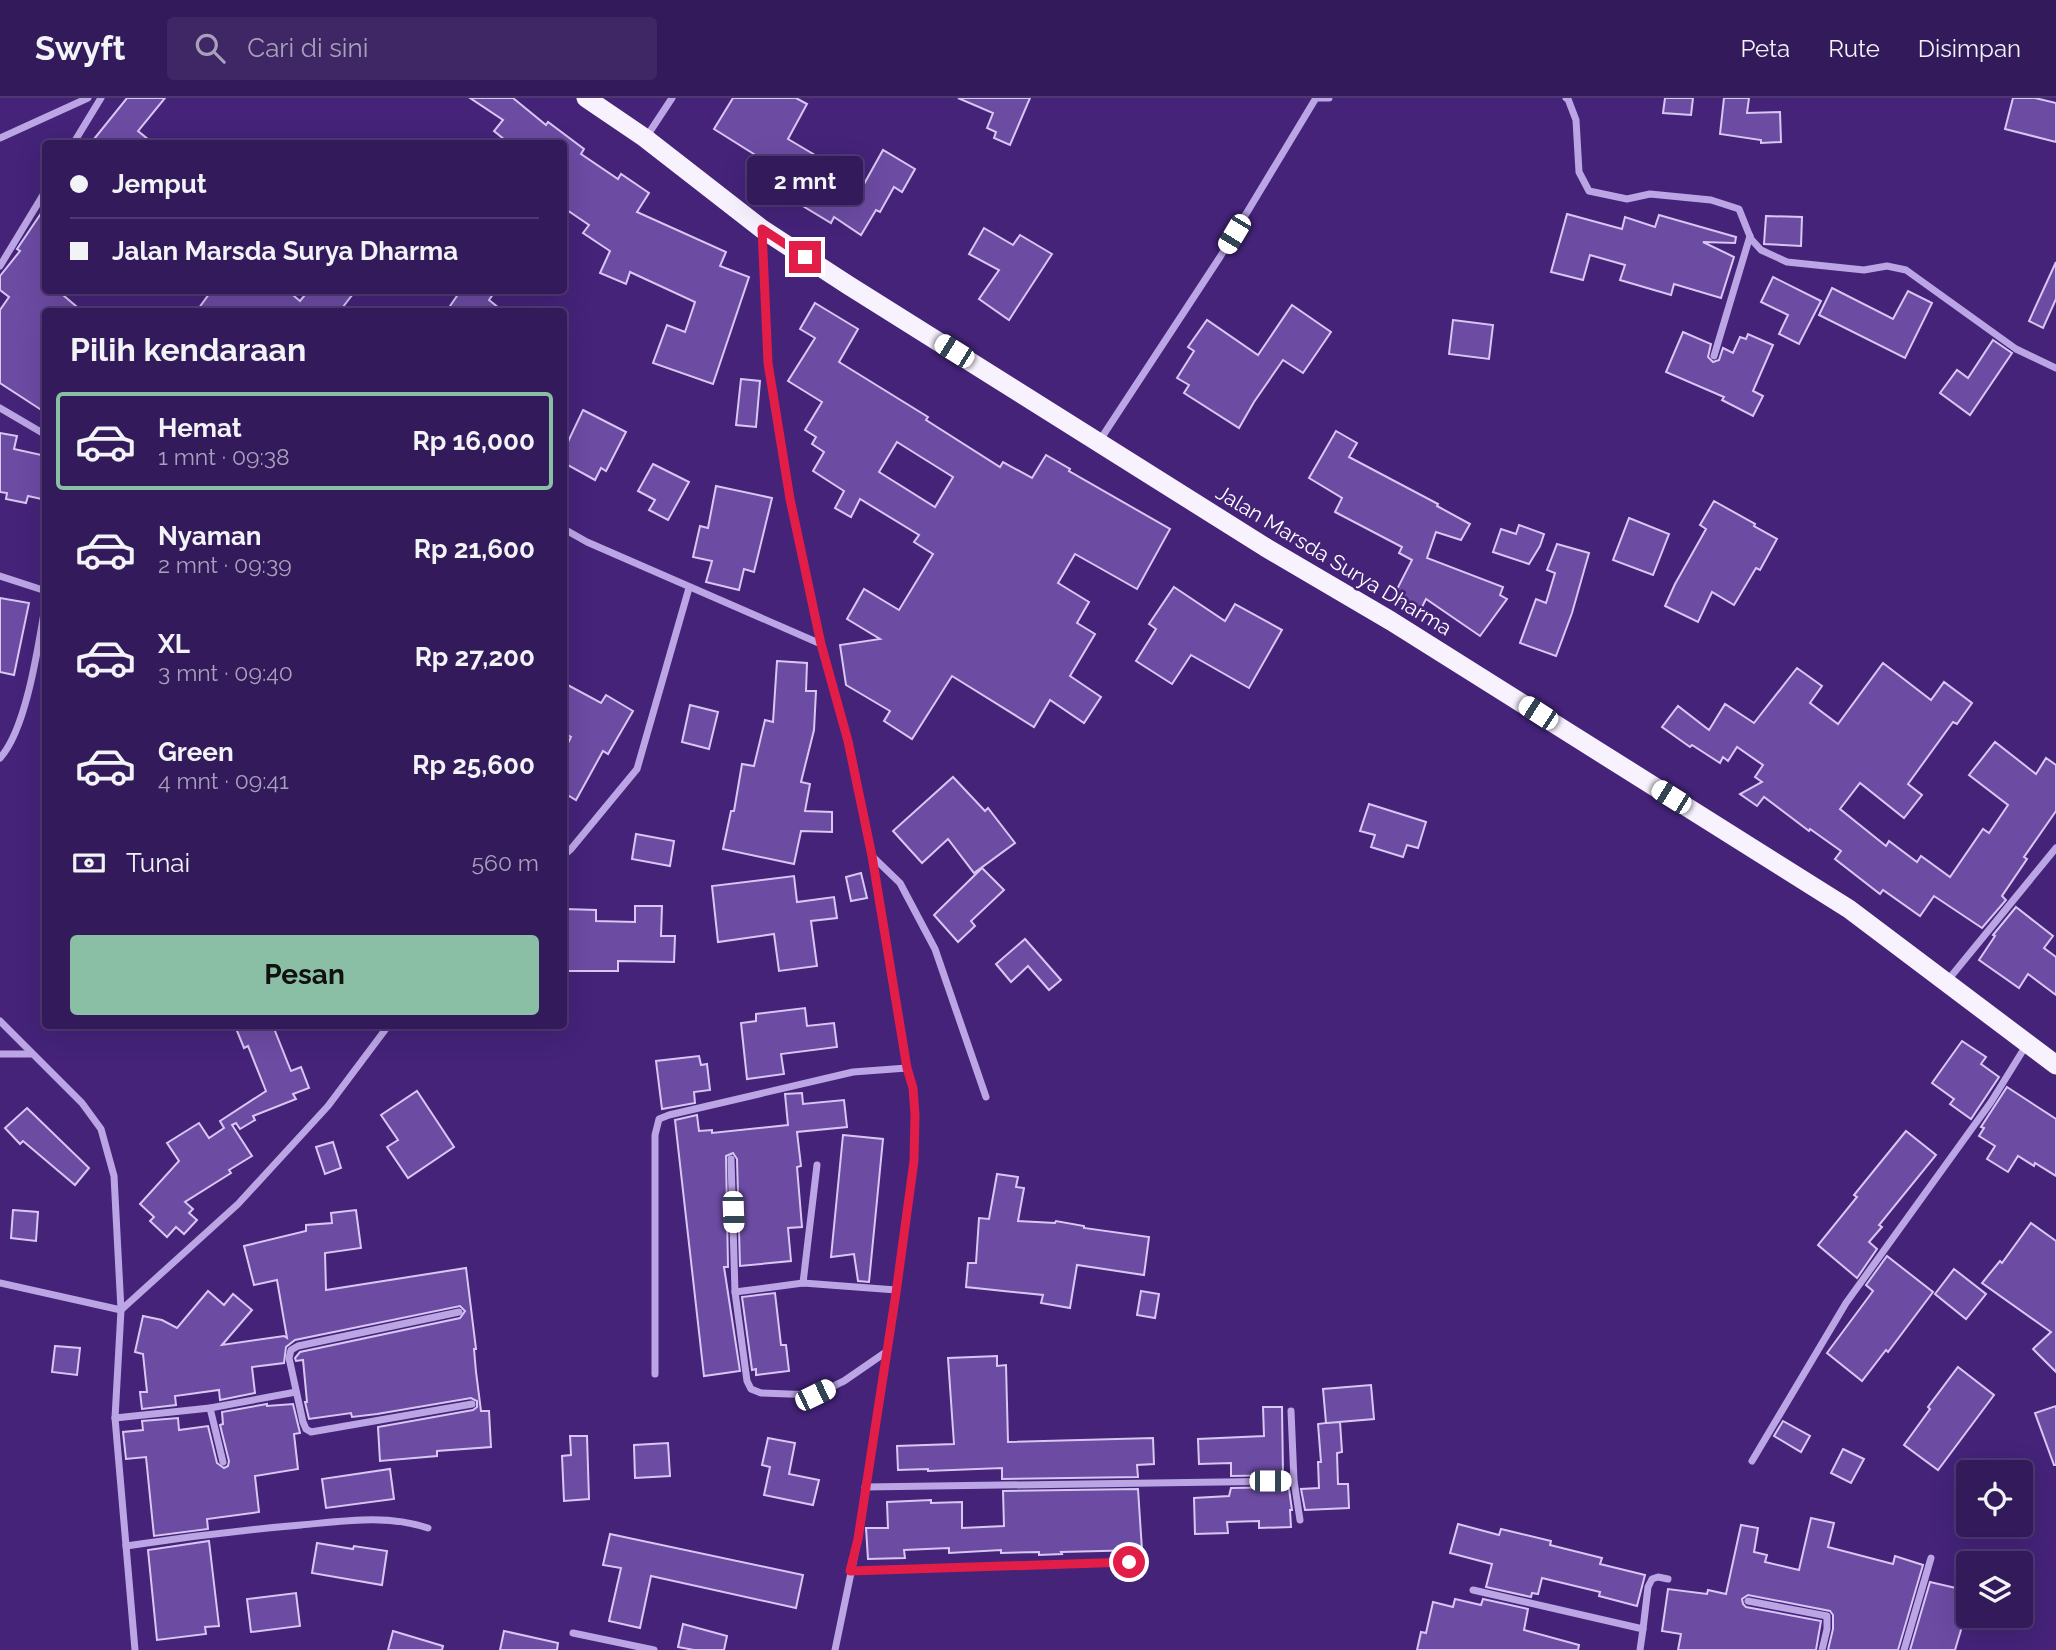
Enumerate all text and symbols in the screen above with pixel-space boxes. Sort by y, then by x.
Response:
search box [167,17,657,80]
text: Swyft [35,29,125,68]
icon: search [191,29,229,67]
text: Cari di sini [247,33,368,63]
text: Peta [1740,34,1790,63]
text: Rute [1828,34,1880,63]
text: Disimpan [1918,34,2021,63]
callout: 2 mnt [747,156,863,204]
text: 2 mnt [774,167,836,194]
text: Jemput [112,169,207,199]
car [1215,211,1254,257]
text: Jalan Marsda Surya Dharma [112,236,458,266]
route end [789,241,821,273]
text: Pilih kendaraan [70,331,306,368]
car [931,331,978,371]
icon: car [74,410,137,473]
text: Hemat [158,413,242,443]
text: Rp 16,000 [413,426,535,456]
text: 1 mnt · 09:38 [158,443,290,470]
street label: Jalan Marsda Surya Dharma [1212,480,1456,640]
icon: car [74,518,137,581]
text: Nyaman [158,521,262,551]
text: Rp 21,600 [414,534,535,564]
text: 2 mnt · 09:39 [158,551,292,578]
icon: car [74,626,137,689]
text: XL [158,629,190,659]
text: Rp 27,200 [415,642,535,672]
text: 3 mnt · 09:40 [158,659,293,686]
car [1515,693,1562,733]
icon: car [74,734,137,797]
text: Green [158,737,234,767]
text: Rp 25,600 [412,750,535,780]
text: 4 mnt · 09:41 [158,767,289,794]
car [1648,777,1695,817]
icon: cash [70,844,108,882]
text: Tunai [126,848,190,878]
text: 560 m [472,849,539,876]
button: Pesan [70,935,539,1015]
car [722,1191,745,1233]
car [792,1376,839,1414]
map controls [1956,1460,2033,1628]
button: locate [1956,1460,2033,1537]
car [1250,1471,1292,1492]
route start [1113,1546,1145,1578]
button: layers [1956,1551,2033,1628]

